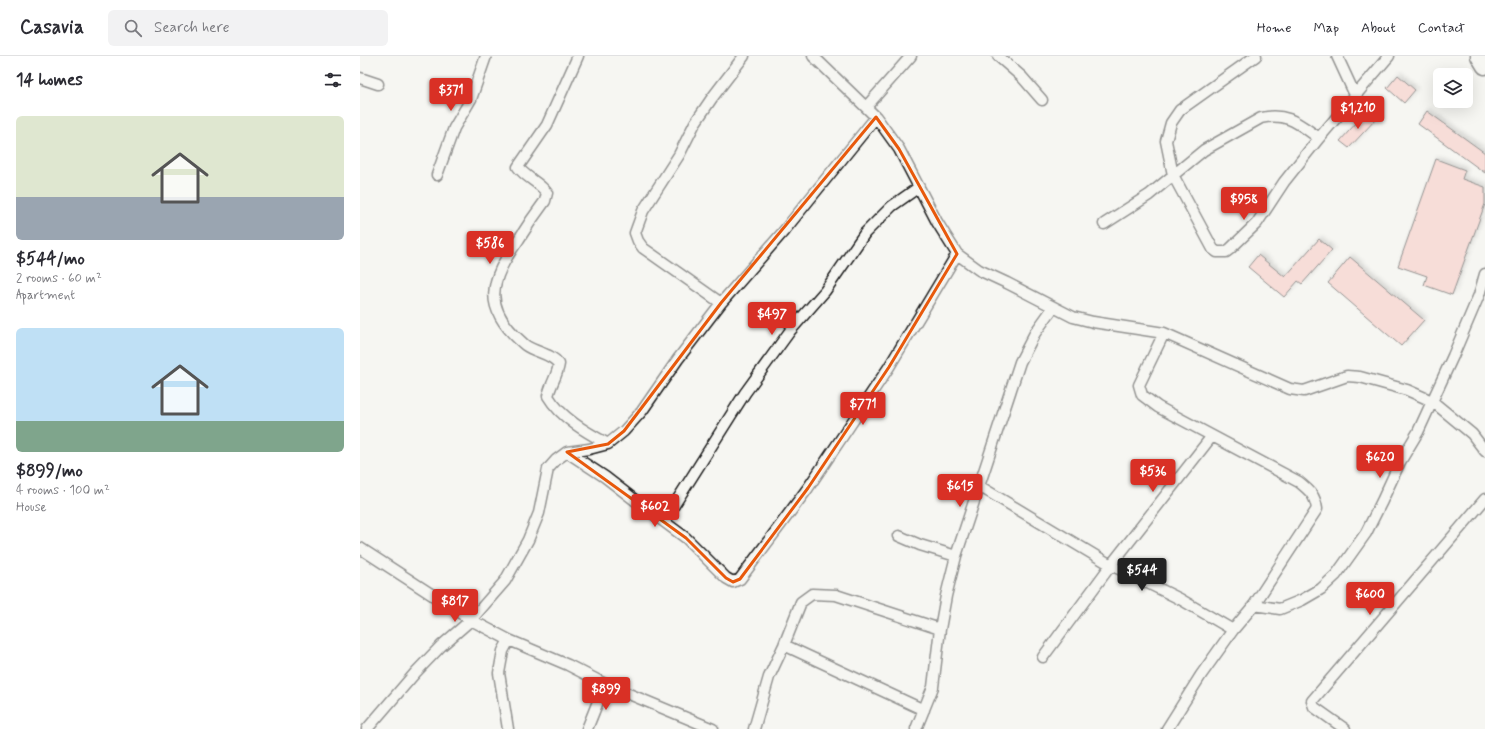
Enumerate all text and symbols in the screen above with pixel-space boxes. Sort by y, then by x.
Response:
search box [108,10,388,46]
text: Casavia [20,15,84,40]
icon: search [122,17,144,39]
text: Search here [154,18,229,38]
text: Home [1257,19,1291,37]
text: Map [1313,19,1339,37]
text: About [1361,19,1396,37]
text: Contact [1418,19,1465,37]
map controls [1433,68,1473,108]
button: layers [1433,68,1473,108]
text: 14 homes [16,69,83,91]
icon: filters [322,69,344,91]
pin: $371 [427,78,475,112]
text: $371 [438,82,464,99]
pin: $1,210 [1325,96,1391,130]
text: $1,210 [1340,100,1376,117]
icon: home [144,142,216,214]
pin: $958 [1220,187,1268,221]
text: $958 [1230,191,1258,208]
pin: $586 [466,231,514,265]
text: $586 [476,235,504,252]
text: $544/mo [16,248,85,270]
text: 2 rooms · 60 m² [16,270,102,287]
text: Apartment [16,287,75,304]
pin: $497 [748,302,796,336]
text: $497 [757,306,787,323]
icon: home [144,354,216,426]
pin: $771 [839,392,887,426]
text: $771 [849,396,877,413]
pin: $620 [1356,445,1404,479]
text: $620 [1366,449,1395,466]
pin: $536 [1129,459,1177,493]
text: $899/mo [16,460,83,482]
text: $536 [1139,463,1167,480]
pin: $615 [936,474,984,508]
text: $615 [946,478,974,495]
text: 4 rooms · 100 m² [16,482,110,499]
pin: $602 [631,494,679,528]
text: $602 [640,498,670,515]
text: House [16,499,47,516]
pin: $544 [1118,558,1166,592]
text: $544 [1126,562,1158,579]
pin: $600 [1346,582,1394,616]
text: $600 [1355,586,1385,603]
pin: $817 [431,589,479,623]
text: $817 [441,593,469,610]
pin: $899 [582,677,630,711]
text: $899 [591,681,621,698]

